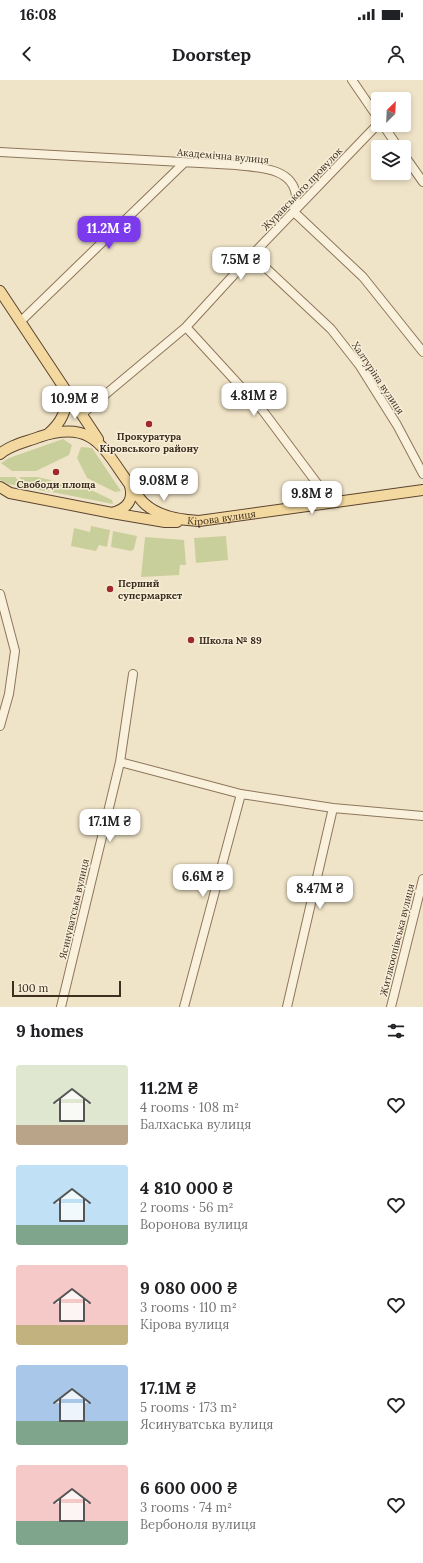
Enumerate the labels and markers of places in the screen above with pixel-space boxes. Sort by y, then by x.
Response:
pin: 11.2M ₴ [72,216,146,250]
pin: 7.5M ₴ [208,247,274,281]
pin: 4.81M ₴ [217,383,291,417]
pin: 10.9M ₴ [38,386,112,420]
marker: Прокуратура Кіровського району [144,419,154,429]
place label: Прокуратура Кіровського району [100,430,199,455]
marker: Свободи площа [51,467,61,477]
pin: 9.08M ₴ [127,468,201,502]
place label: Свободи площа [16,478,96,491]
pin: 9.8M ₴ [279,481,345,515]
place label: Перший супермаркет [118,577,183,602]
marker: Перший супермаркет [105,584,115,594]
place label: Школа № 89 [199,634,262,647]
marker: Школа № 89 [186,635,196,645]
pin: 17.1M ₴ [73,809,147,843]
pin: 6.6M ₴ [170,864,236,898]
pin: 8.47M ₴ [283,876,357,910]

